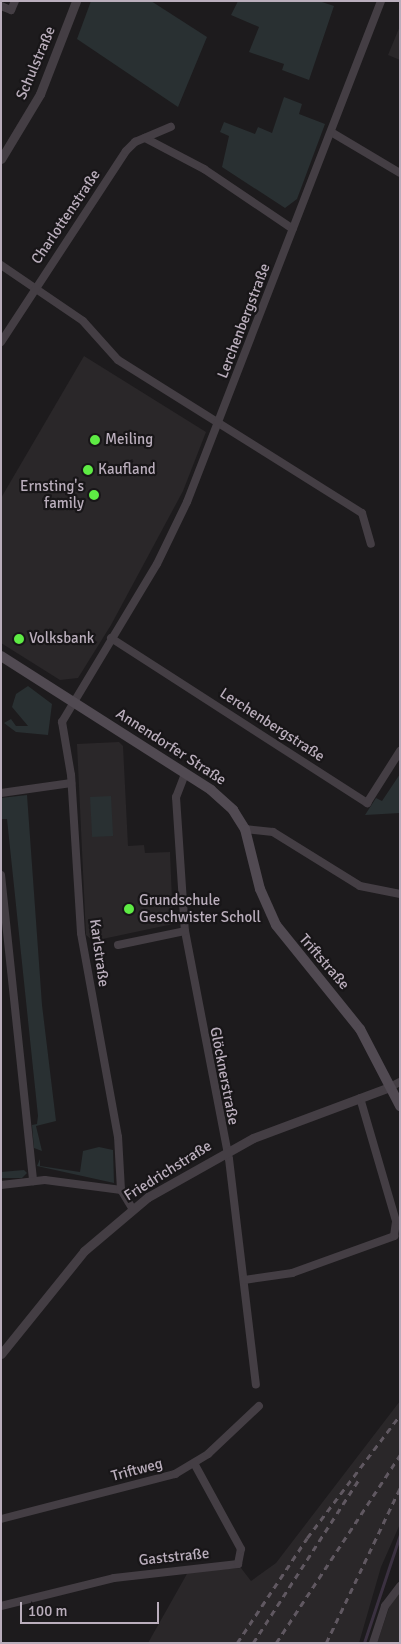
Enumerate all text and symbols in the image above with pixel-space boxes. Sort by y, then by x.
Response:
street label: Schulstraße [12,24,60,102]
street label: Charlottenstraße [28,166,104,268]
street label: Lerchenbergstraße [214,261,274,381]
place label: Meiling [105,431,153,449]
marker: Meiling [89,434,101,446]
place label: Kaufland [98,461,156,479]
marker: Kaufland [82,464,94,476]
place label: Ernsting's family [20,477,84,512]
marker: Ernsting's family [88,489,100,501]
place label: Volksbank [29,630,94,648]
marker: Volksbank [13,633,25,645]
street label: Lerchenbergstraße [216,684,328,766]
street label: Annendorfer Straße [113,705,229,789]
place label: Grundschule Geschwister Scholl [139,891,261,926]
marker: Grundschule Geschwister Scholl [123,903,135,915]
street label: Karlstraße [85,918,113,988]
street label: Triftstraße [295,930,353,994]
street label: Glöcknerstraße [206,1026,242,1126]
street label: Friedrichstraße [121,1137,215,1205]
street label: Triftweg [109,1455,165,1485]
street label: Gaststraße [138,1544,210,1570]
scale bar [22,1592,161,1624]
text: 100 m [28,1602,68,1620]

